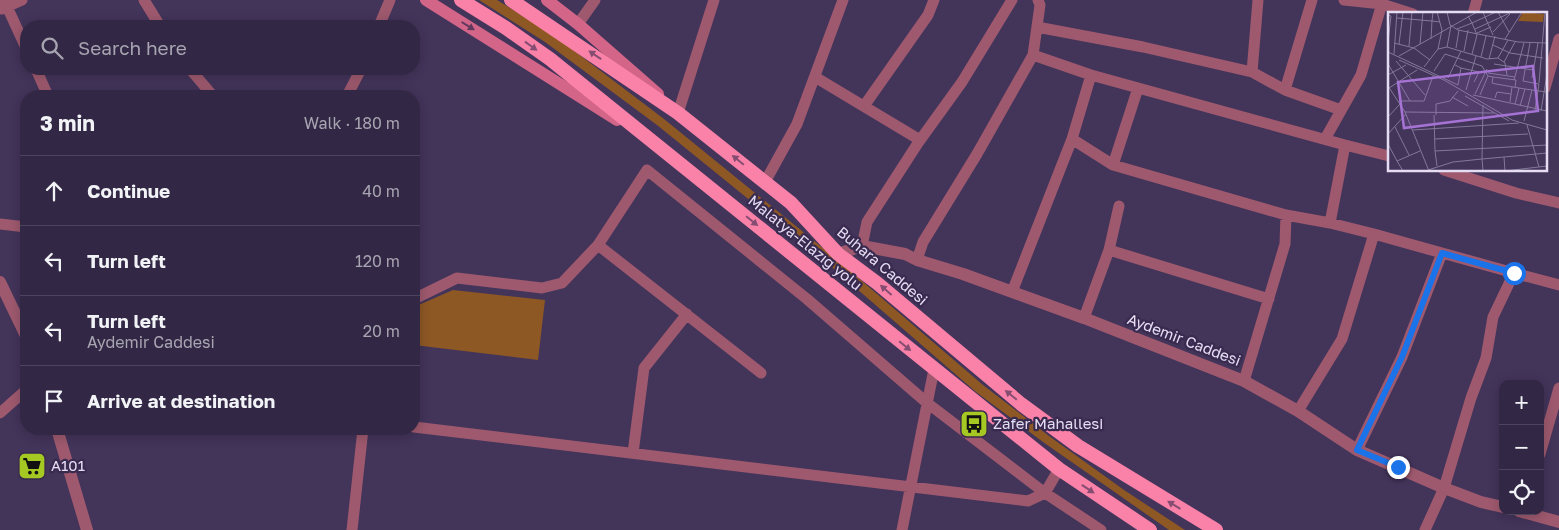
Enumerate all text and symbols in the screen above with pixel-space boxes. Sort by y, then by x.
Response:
inset map [1388,12,1546,171]
search box [20,20,420,75]
one-way arrow [461,21,474,30]
icon: search [38,34,66,62]
text: Search here [78,36,187,59]
one-way arrow [524,41,538,51]
one-way arrow [588,51,602,60]
text: 3 min [40,110,95,136]
text: Walk · 180 m [304,113,400,133]
one-way arrow [732,155,745,166]
icon: ahead [40,177,68,205]
text: Continue [87,179,170,202]
text: 40 m [362,181,400,201]
street label: Malatya-Elazığ yolu [745,191,866,294]
one-way arrow [745,215,758,226]
street label: Buhara Caddesi [834,222,932,308]
icon: left [40,247,68,275]
text: Turn left [87,249,166,272]
text: 120 m [355,251,400,271]
route start [1503,262,1526,285]
one-way arrow [880,285,893,296]
text: Turn left [87,309,166,332]
street label: Aydemir Caddesi [1125,309,1244,369]
icon: left [40,317,68,345]
text: 20 m [363,321,400,341]
text: Aydemir Caddesi [87,332,215,352]
one-way arrow [898,340,911,351]
map controls [1499,380,1544,515]
button: + [1499,380,1544,425]
icon: arrive [40,387,68,415]
text: Arrive at destination [87,389,275,412]
one-way arrow [1005,389,1017,401]
bus stop icon: Zafer Mahallesi [959,409,989,439]
place label: Zafer Mahallesi [993,414,1103,432]
button: − [1499,425,1544,470]
supermarket icon: A101 [17,451,47,481]
place label: A101 [51,456,85,474]
route end [1387,456,1410,479]
button: locate [1499,470,1544,515]
one-way arrow [1081,484,1095,493]
one-way arrow [1168,500,1181,509]

